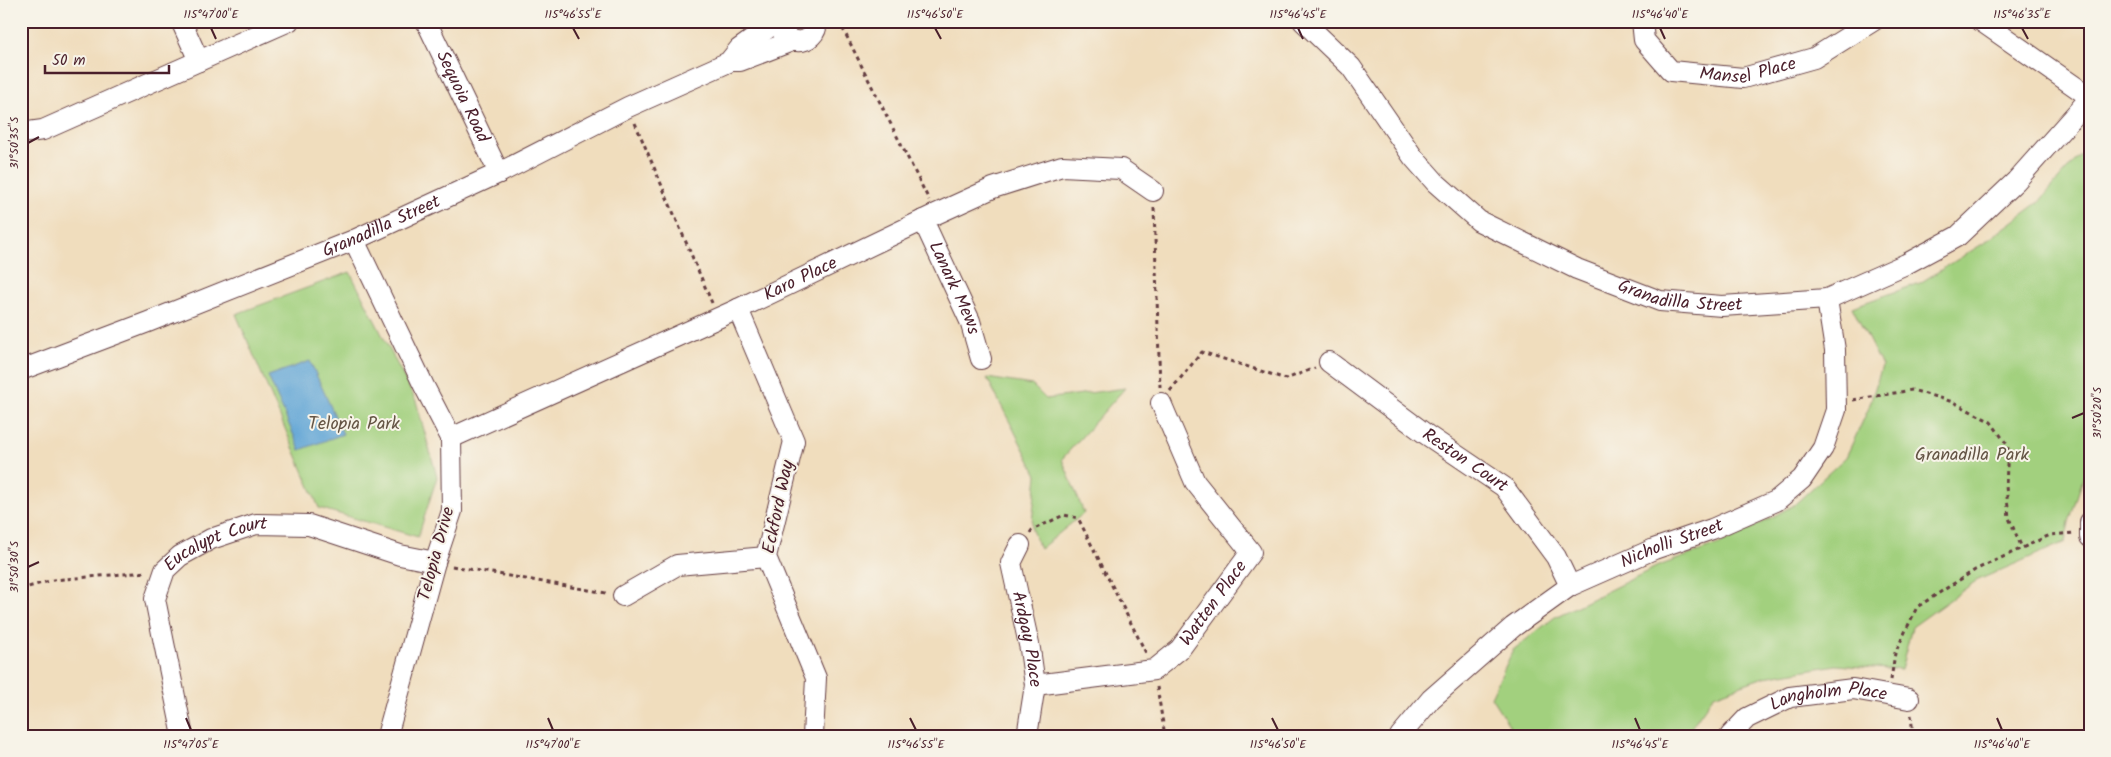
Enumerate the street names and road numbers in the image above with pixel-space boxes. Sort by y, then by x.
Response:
street label: Sequoia Road [428,46,497,149]
street label: Mansel Place [1698,49,1800,93]
street label: Granadilla Street [318,187,446,266]
street label: Lanark Mews [920,237,988,338]
street label: Karo Place [759,249,843,309]
street label: Granadilla Street [1613,271,1744,321]
street label: Reston Court [1416,421,1515,501]
street label: Eckford Way [755,457,803,556]
street label: Telopia Drive [411,504,463,604]
street label: Eucalypt Court [157,509,268,579]
street label: Nicholli Street [1616,511,1729,577]
street label: Watten Place [1172,554,1255,652]
street label: Ardgay Place [1003,588,1050,689]
street label: Langholm Place [1765,674,1889,719]

